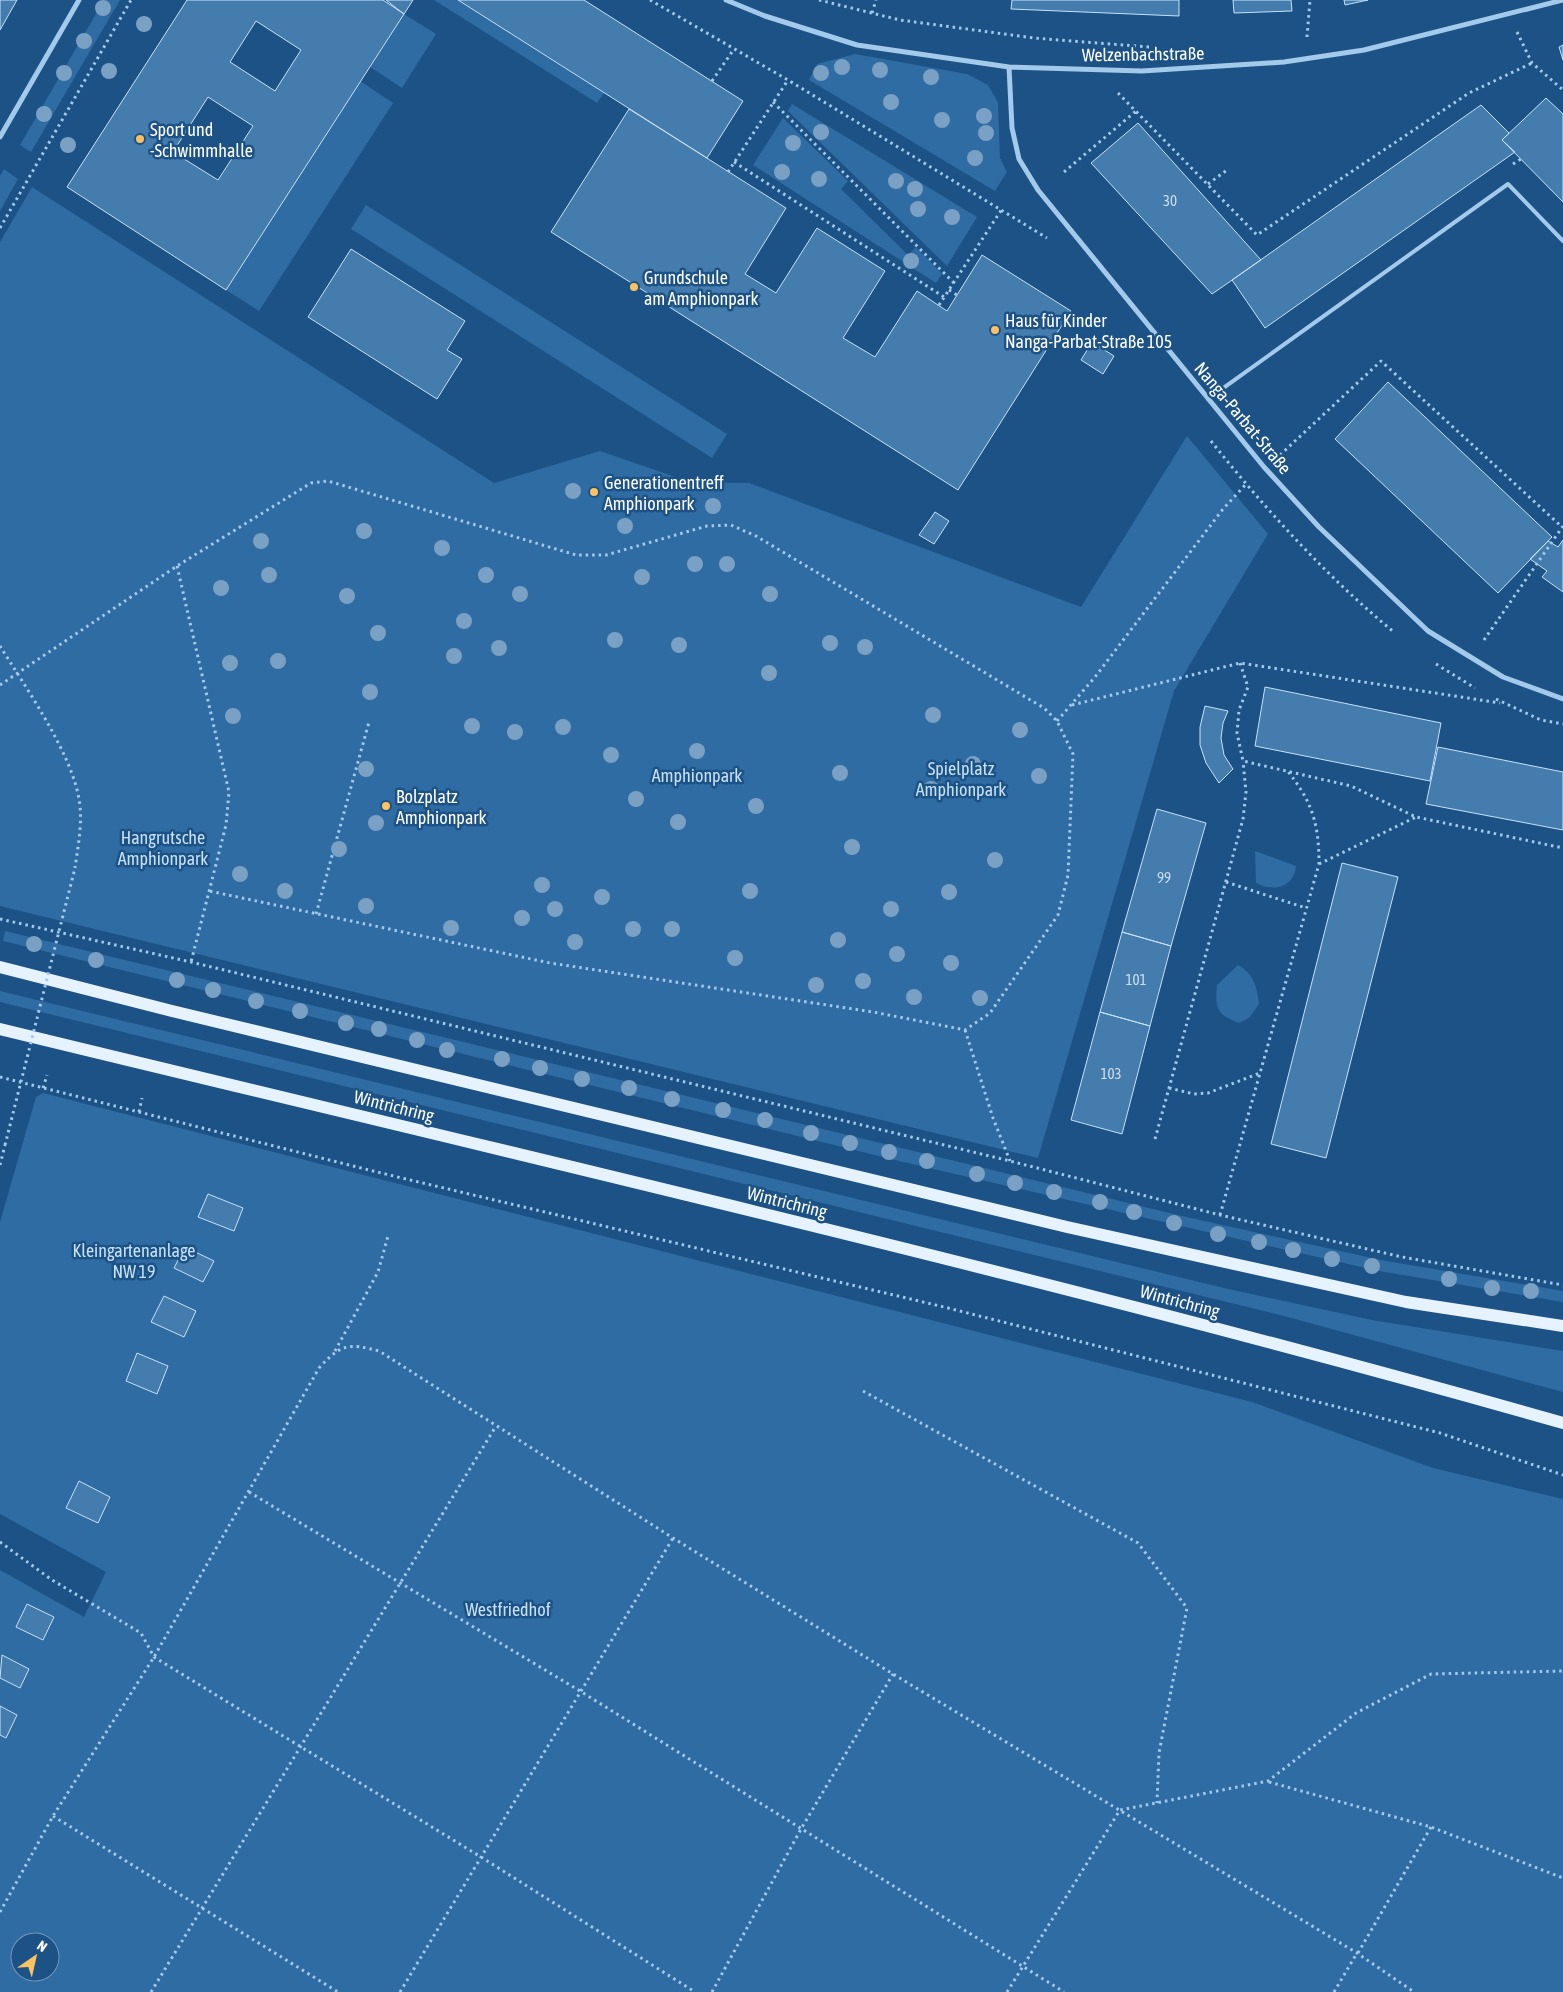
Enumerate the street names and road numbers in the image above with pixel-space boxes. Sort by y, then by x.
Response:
street label: Welzenbachstraße [1082,42,1204,66]
street label: Nanga-Parbat-Straße [1190,358,1296,478]
street label: Wintrichring [352,1086,437,1126]
street label: Wintrichring [745,1182,830,1222]
street label: Wintrichring [1138,1280,1223,1322]

